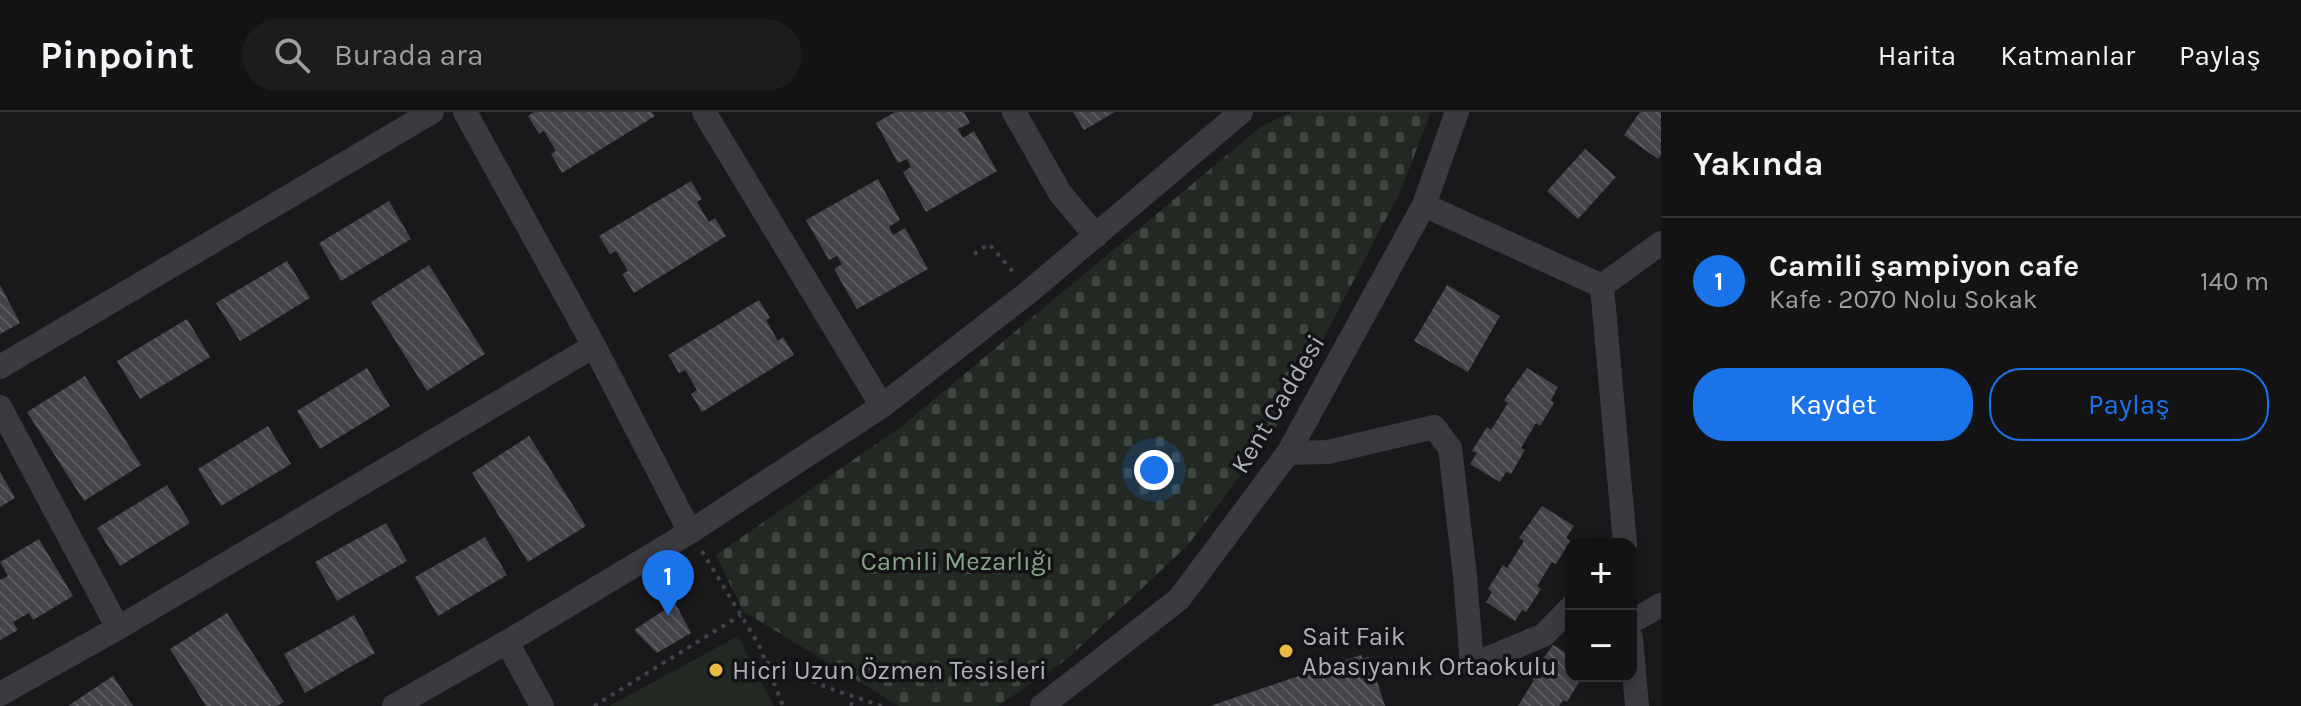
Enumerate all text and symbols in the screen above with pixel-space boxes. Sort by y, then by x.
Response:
search box [242,19,802,91]
text: Pinpoint [40,33,194,78]
icon: search [270,33,314,77]
text: Burada ara [334,37,483,73]
text: Harita [1878,39,1956,72]
text: Katmanlar [2000,39,2135,72]
text: Paylaş [2179,39,2261,72]
text: Yakında [1693,144,1824,184]
text: Camili şampiyon cafe [1769,248,2079,284]
text: 1 [1714,266,1724,297]
text: 140 m [2200,266,2269,297]
text: Kafe · 2070 Nolu Sokak [1769,284,2037,315]
street label: Kent Caddesi [1224,329,1332,479]
button: Kaydet [1693,368,1973,441]
button: Paylaş [1989,368,2269,441]
your location [1134,450,1174,490]
map controls [1565,538,1637,682]
button: + [1565,538,1637,610]
park label: Camili Mezarlığı [861,546,1053,577]
pin: 1 [642,550,694,616]
button: − [1565,610,1637,682]
place label: Sait Faik Abasıyanık Ortaokulu [1302,621,1557,682]
marker: Sait Faik Abasıyanık Ortaokulu [1277,642,1295,660]
place label: Hicri Uzun Özmen Tesisleri [732,655,1047,686]
marker: Hicri Uzun Özmen Tesisleri [707,661,725,679]

